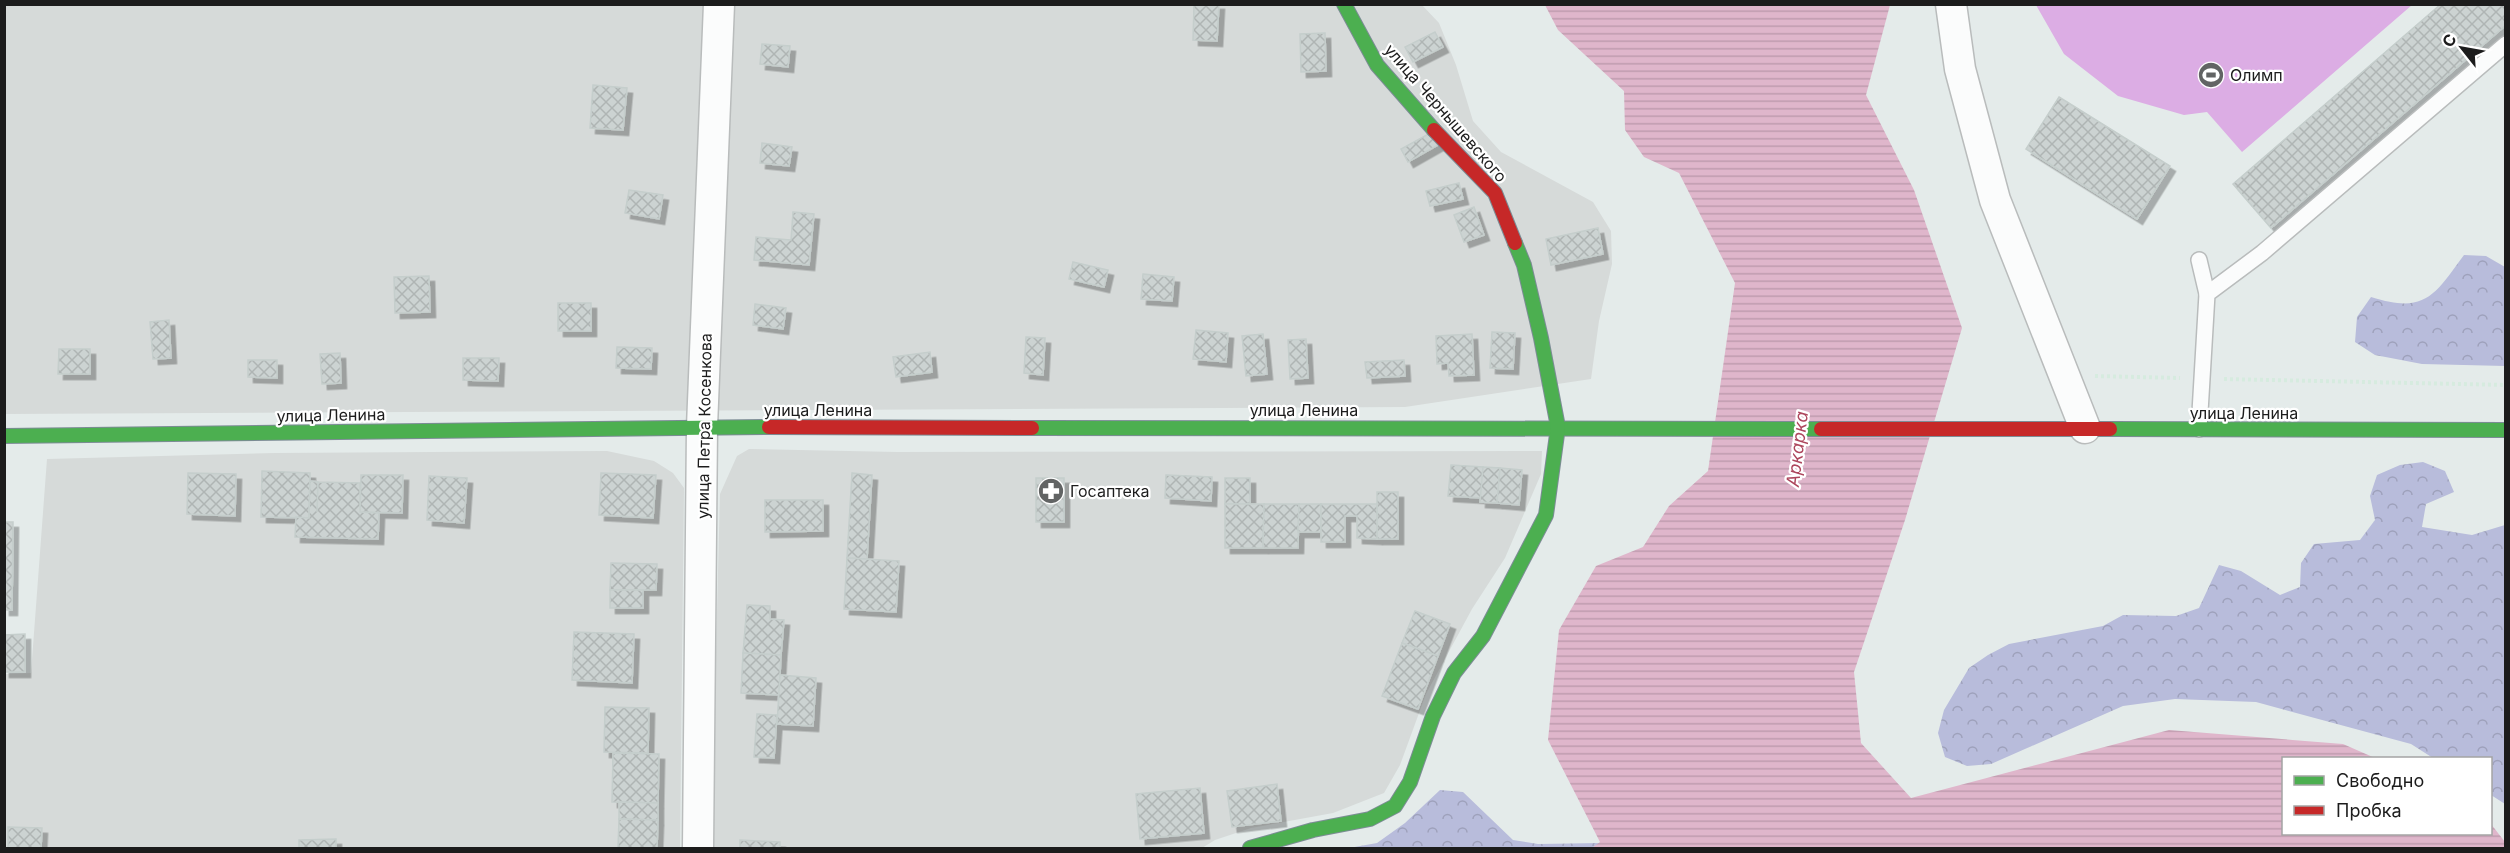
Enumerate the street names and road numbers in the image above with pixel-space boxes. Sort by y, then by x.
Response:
street label: улица Чернышевского [1381,40,1511,186]
street label: улица Петра Косенкова [692,333,716,519]
street label: улица Ленина [764,400,872,420]
street label: улица Ленина [1250,400,1358,420]
street label: улица Ленина [2190,403,2298,423]
street label: улица Ленина [277,404,385,426]

